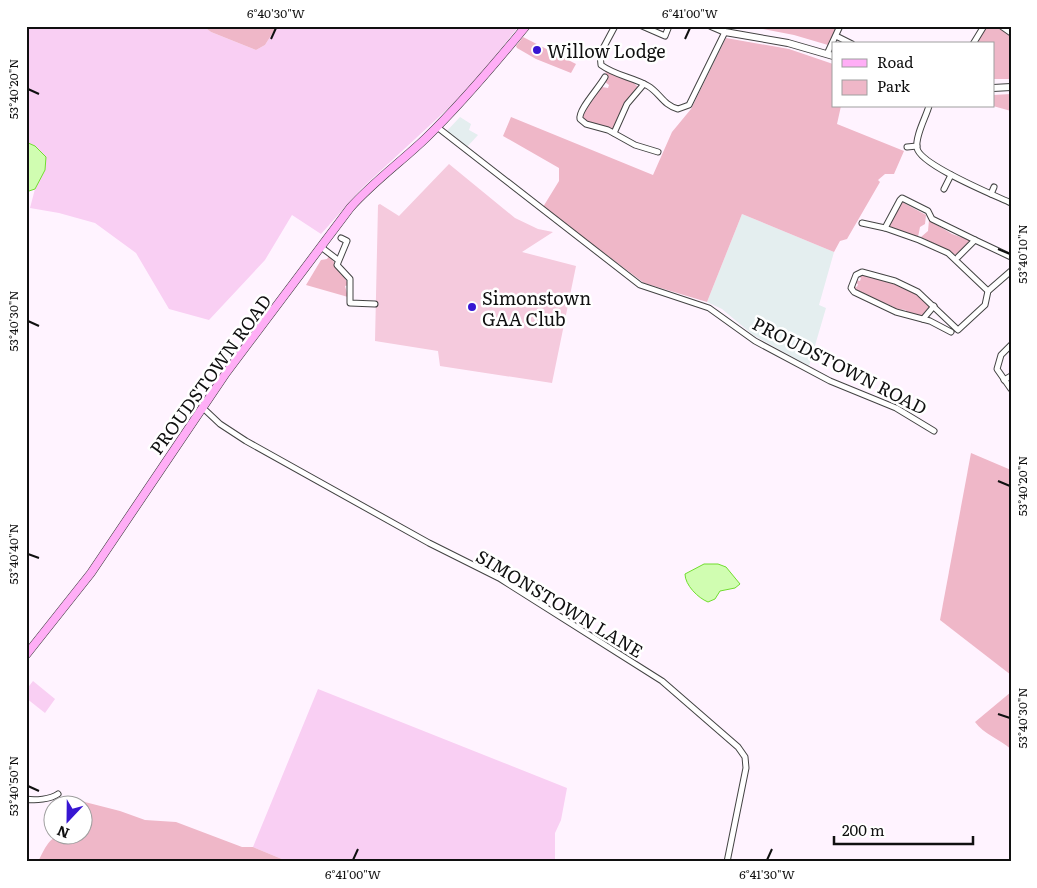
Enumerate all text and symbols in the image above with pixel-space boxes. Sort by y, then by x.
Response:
text: 6°40'30"W [247,4,305,22]
text: 6°41'00"W [662,4,718,22]
place label: Willow Lodge [547,37,666,64]
legend [832,42,994,108]
marker: Willow Lodge [531,44,543,56]
text: Road [877,50,913,73]
text: 53°40'20"N [4,59,22,119]
text: Park [877,74,911,97]
text: 53°40'10"N [1013,224,1031,284]
place label: Simonstown GAA Club [482,284,591,332]
street label: PROUDSTOWN ROAD [142,288,278,460]
text: 53°40'30"N [4,290,22,352]
marker: Simonstown GAA Club [466,301,478,313]
street label: PROUDSTOWN ROAD [748,309,932,421]
text: 53°40'20"N [1013,456,1031,516]
text: 53°40'40"N [4,523,22,585]
street label: SIMONSTOWN LANE [471,542,649,664]
text: 53°40'30"N [1013,687,1031,749]
text: 53°40'50"N [4,756,22,816]
north arrow [42,796,92,846]
scale bar [834,813,973,845]
text: 200 m [842,818,885,841]
text: N [53,821,72,844]
text: 6°41'00"W [325,865,381,883]
text: 6°41'30"W [739,865,795,883]

